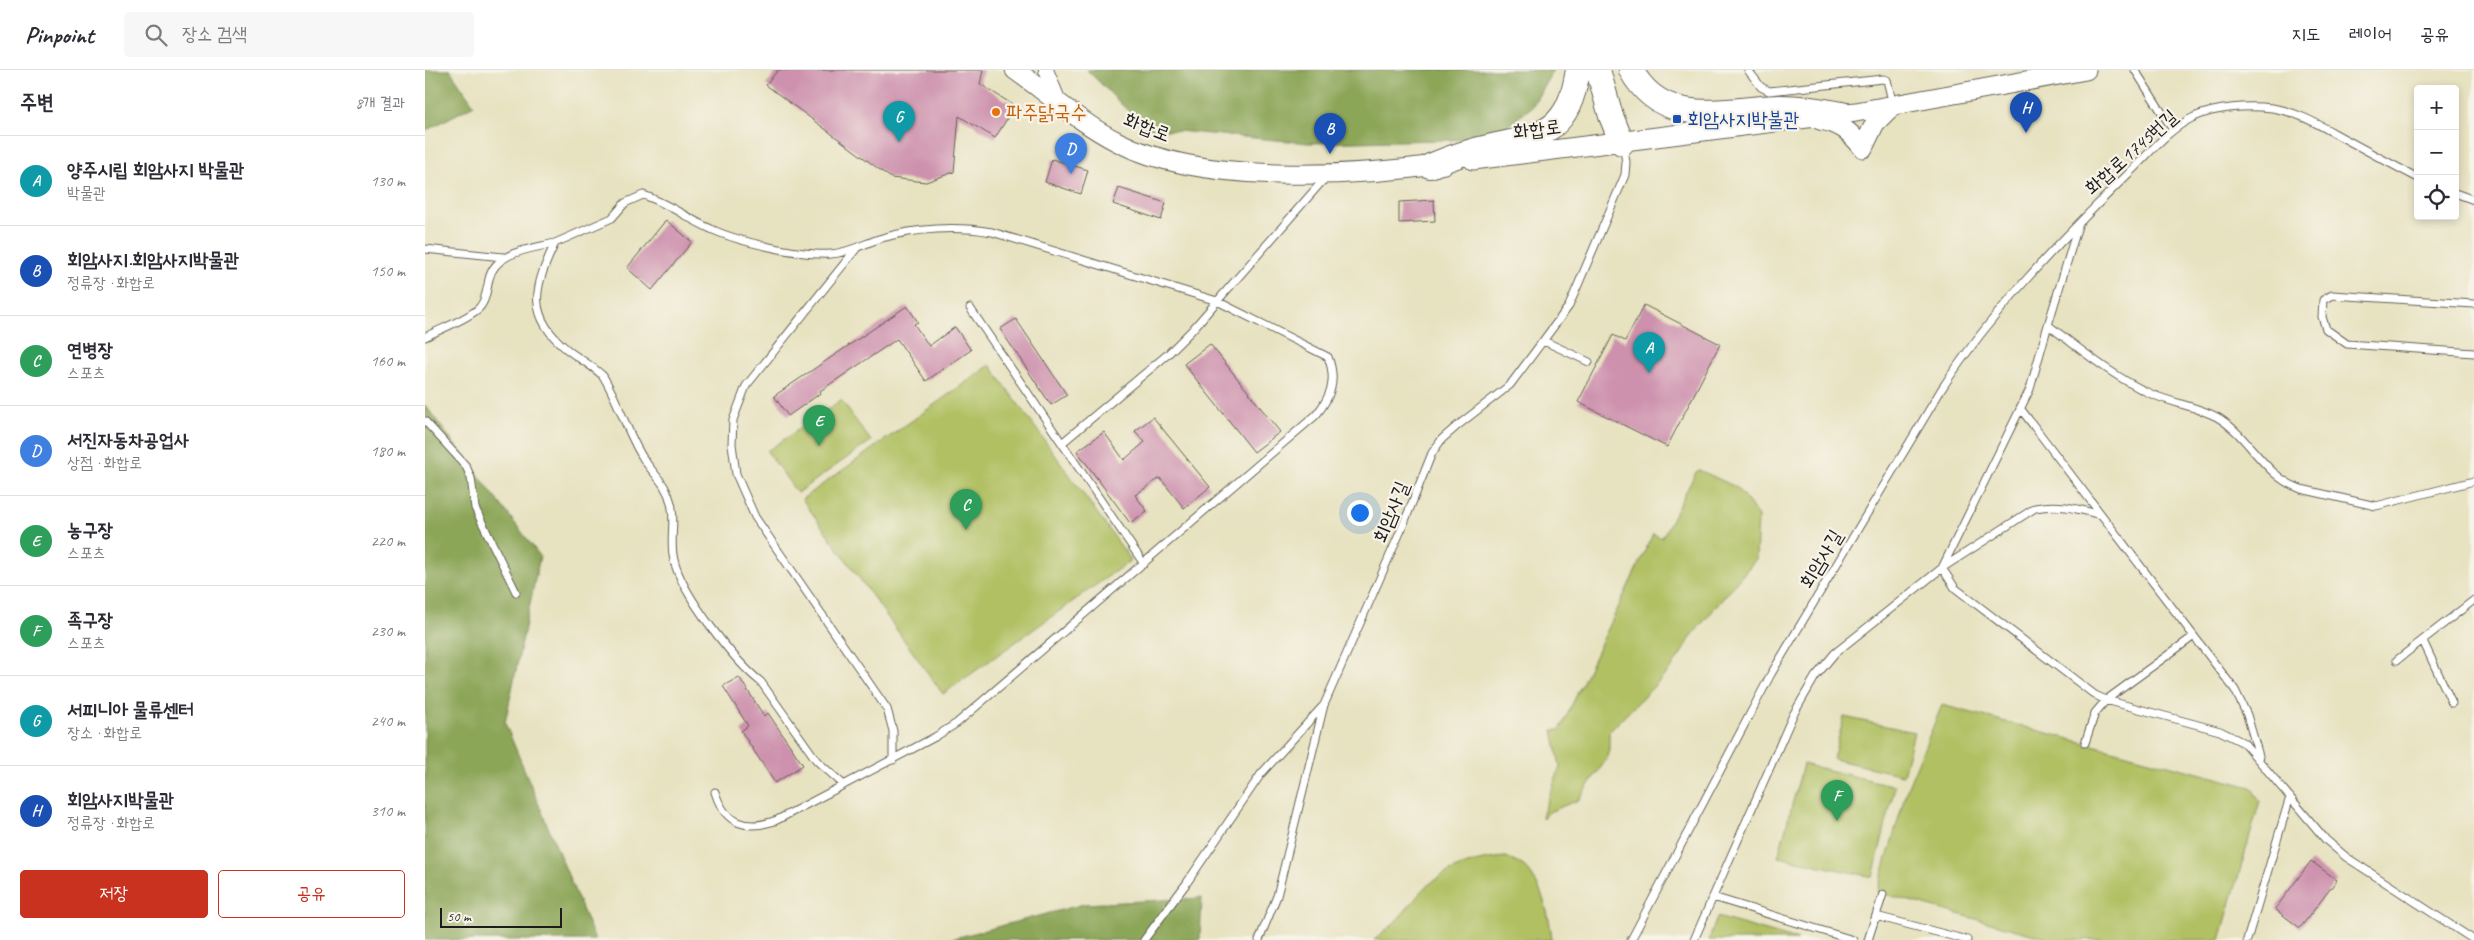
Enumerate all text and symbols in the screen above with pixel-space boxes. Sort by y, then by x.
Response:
search box [124,12,474,57]
text: Pinpoint [25,20,94,50]
icon: search [142,21,170,49]
text: 장소 검색 [182,22,247,46]
text: 지도 [2292,23,2321,45]
text: 레이어 [2349,23,2392,45]
text: 공유 [2420,23,2449,45]
map controls [2414,85,2459,220]
button: + [2414,85,2459,130]
text: 주변 [20,89,54,115]
pin: H [2010,92,2042,133]
text: 8개 결과 [355,93,405,113]
place label: 파주닭국수 [1006,100,1086,125]
pin: G [883,101,915,142]
street label: 화합로1745번길 [2079,104,2183,200]
marker: 파주닭국수 [990,106,1002,118]
street label: 화합로 [1120,107,1174,147]
place label: 회암사지박불관 [1687,107,1800,132]
pin: B [1314,113,1346,154]
marker: 회암사지박불관 [1671,113,1683,125]
street label: 화합로 [1512,114,1562,144]
button: − [2414,130,2459,175]
pin: D [1055,133,1087,174]
text: 양주시립 회암사지 박물관 [67,158,244,182]
text: A [32,171,40,191]
text: 130 m [371,171,405,191]
button: locate [2414,175,2459,220]
text: 박물관 [67,183,106,203]
text: 회암사지.회암사지박물관 [67,248,239,272]
text: B [32,261,40,281]
text: 150 m [371,261,405,281]
text: 정류장 · 화합로 [67,273,155,293]
pin: A [1633,332,1665,373]
text: 연병장 [67,338,113,362]
text: C [32,351,40,371]
text: 160 m [371,351,405,371]
text: 스포츠 [67,363,106,383]
pin: E [803,405,835,446]
text: 서진자동차공업사 [67,428,189,452]
text: D [31,441,41,461]
text: 180 m [371,441,405,461]
text: 상점 · 화합로 [67,453,142,473]
street label: 회암사길 [1367,477,1415,547]
pin: C [950,489,982,530]
your location [1347,500,1373,526]
text: 농구장 [67,518,113,542]
street label: 회암사길 [1794,525,1848,593]
text: E [32,531,40,551]
text: 220 m [371,531,405,551]
text: 스포츠 [67,543,106,563]
text: 족구장 [67,608,113,632]
text: F [32,621,40,641]
text: 230 m [371,621,405,641]
text: 스포츠 [67,633,106,653]
text: 서피니아 물류센터 [67,698,194,722]
text: G [32,711,40,731]
text: 240 m [371,711,405,731]
text: 장소 · 화합로 [67,723,142,743]
pin: F [1821,780,1853,821]
text: 회암사지박물관 [67,788,174,812]
text: H [31,801,41,821]
text: 310 m [371,801,405,821]
text: 정류장 · 화합로 [67,813,155,833]
button: 저장 [20,870,208,918]
button: 공유 [218,870,405,918]
scale bar [440,905,563,928]
text: 50 m [447,908,471,925]

